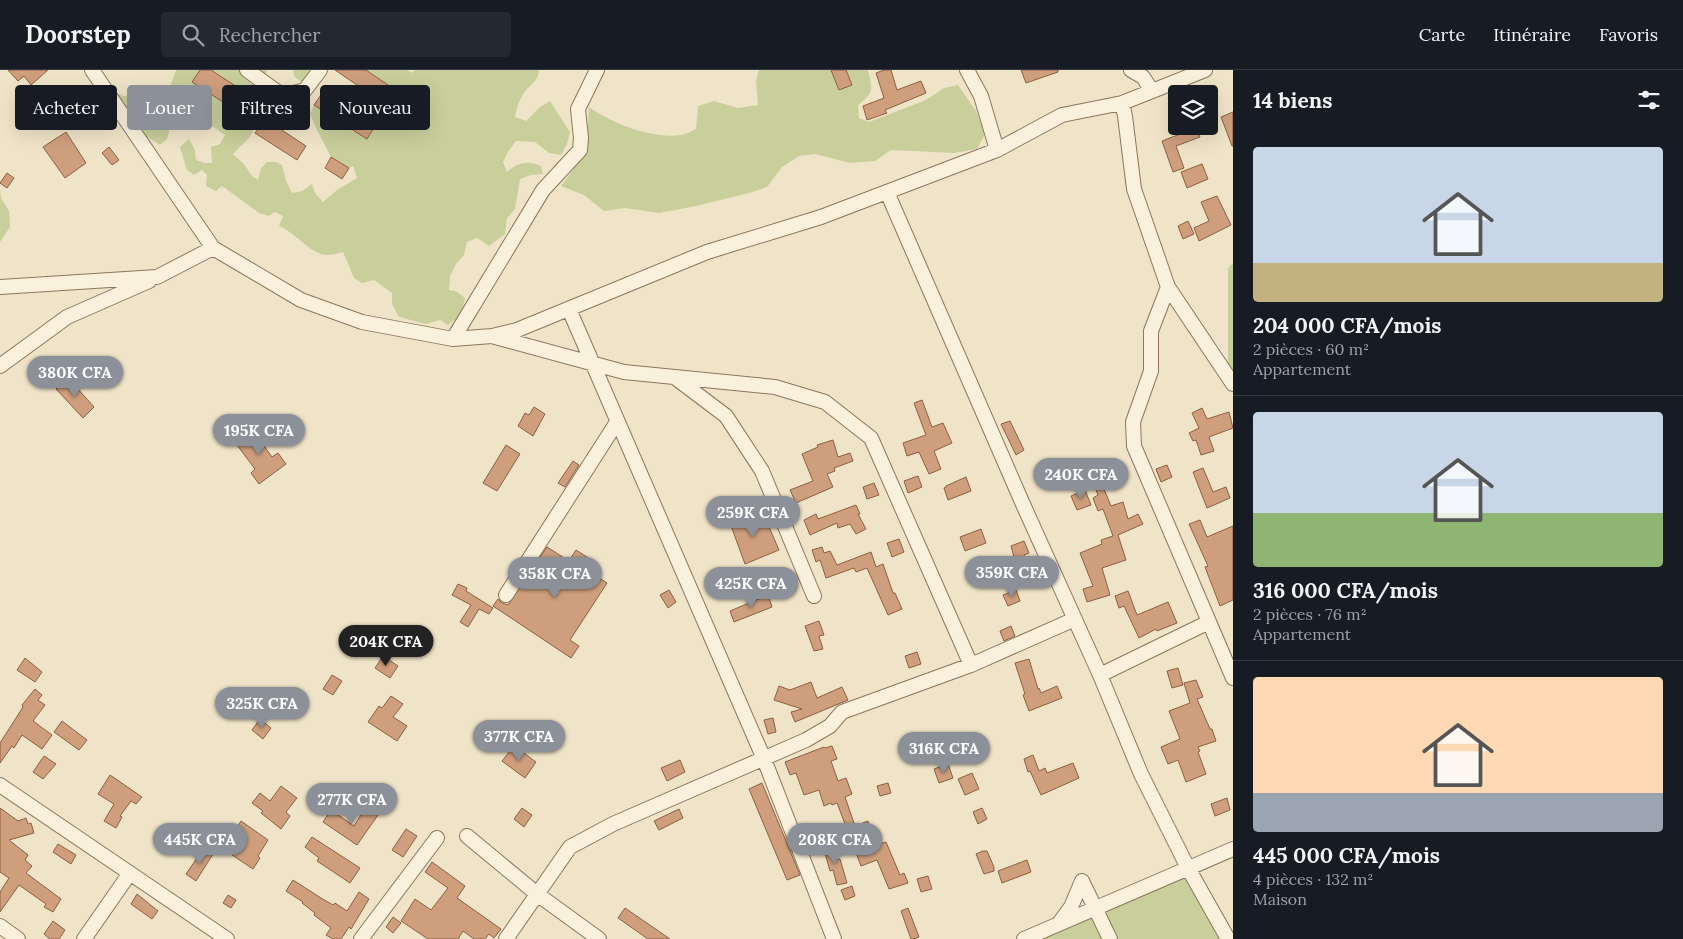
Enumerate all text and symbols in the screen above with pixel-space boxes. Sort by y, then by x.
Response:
search box [161,12,511,57]
text: Doorstep [25,19,131,50]
icon: search [179,21,207,49]
text: Rechercher [219,23,321,47]
text: Carte [1419,23,1465,46]
text: Itinéraire [1493,23,1571,46]
text: Favoris [1599,23,1658,46]
chip: Acheter [15,85,117,130]
chip: Louer [127,85,212,130]
chip: Filtres [222,85,310,130]
chip: Nouveau [320,85,430,130]
map controls [1168,85,1218,135]
button: layers [1168,85,1218,135]
icon: filters [1635,86,1663,114]
text: 14 biens [1253,87,1332,114]
icon: home [1413,179,1503,269]
text: 204 000 CFA/mois [1253,312,1442,339]
text: 2 pièces · 60 m² [1253,339,1369,359]
pin: 380K CFA [23,356,127,398]
text: Appartement [1253,359,1351,379]
text: 380K CFA [38,362,112,382]
pin: 195K CFA [207,414,311,456]
text: 195K CFA [224,420,294,440]
icon: home [1413,445,1503,535]
pin: 240K CFA [1029,458,1133,500]
text: 240K CFA [1044,464,1118,484]
pin: 259K CFA [701,496,805,538]
text: 259K CFA [717,502,789,522]
pin: 358K CFA [503,556,607,599]
pin: 359K CFA [960,556,1064,598]
text: 359K CFA [976,562,1048,582]
text: 358K CFA [519,563,591,583]
pin: 425K CFA [699,566,803,609]
text: 425K CFA [715,573,787,593]
text: 316 000 CFA/mois [1253,577,1438,604]
text: 2 pièces · 76 m² [1253,604,1367,624]
pin: 204K CFA [334,624,438,667]
text: Appartement [1253,624,1351,644]
text: 204K CFA [349,631,423,651]
pin: 325K CFA [210,686,314,729]
text: 325K CFA [226,693,298,713]
icon: home [1413,710,1503,800]
pin: 377K CFA [467,720,571,762]
text: 377K CFA [484,726,554,746]
pin: 316K CFA [892,732,996,774]
text: 316K CFA [909,738,979,758]
pin: 277K CFA [300,782,404,825]
text: 277K CFA [317,789,387,809]
pin: 445K CFA [148,822,252,865]
pin: 208K CFA [783,822,887,865]
text: 445K CFA [164,829,236,849]
text: 208K CFA [798,829,872,849]
text: 445 000 CFA/mois [1253,842,1440,869]
text: 4 pièces · 132 m² [1253,869,1373,889]
text: Maison [1253,889,1307,909]

